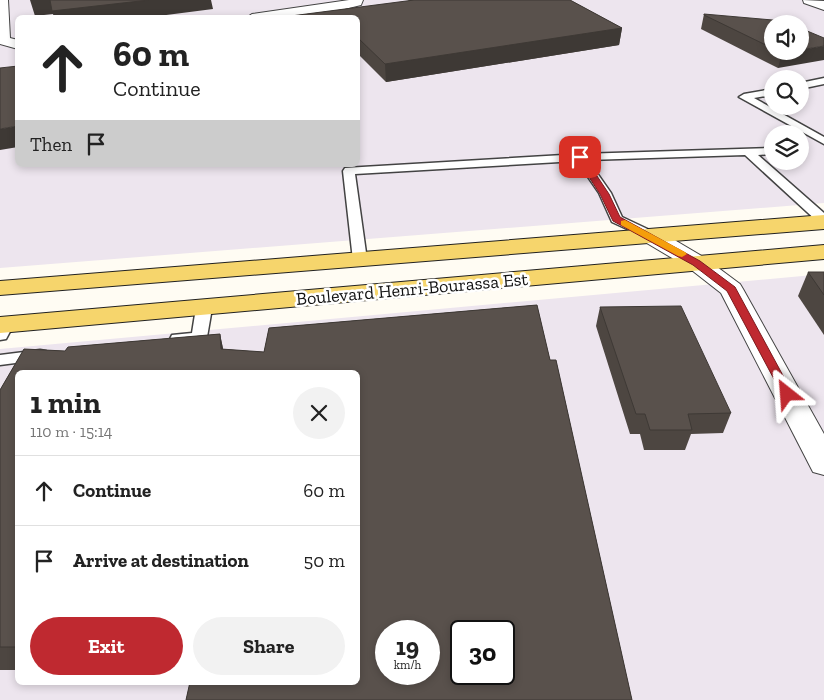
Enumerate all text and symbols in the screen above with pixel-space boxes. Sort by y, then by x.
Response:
map controls [764,15,809,170]
button: sound [764,15,809,60]
text: 60 m [113,33,189,75]
icon: ahead [30,35,95,100]
button: search [764,70,809,115]
text: Continue [113,75,201,102]
button: layers [764,125,809,170]
icon: arrive [82,130,110,158]
text: Then [30,133,72,156]
pin [559,136,601,178]
icon: arrive [566,143,594,171]
street label: Boulevard Henri-Bourassa Est [295,268,529,310]
position arrow [760,367,812,419]
text: 1 min [30,385,101,421]
button: close [293,387,345,439]
text: 110 m · 15:14 [30,422,112,441]
icon: ahead [30,477,58,505]
text: Continue [73,479,151,502]
text: 60 m [303,479,345,502]
icon: arrive [30,547,58,575]
text: Arrive at destination [73,549,249,572]
text: 50 m [304,549,345,572]
button: Exit [30,617,183,675]
button: Share [193,617,345,675]
speed limit sign: 30 [450,620,515,685]
text: 19 [396,631,419,661]
text: km/h [394,658,421,672]

